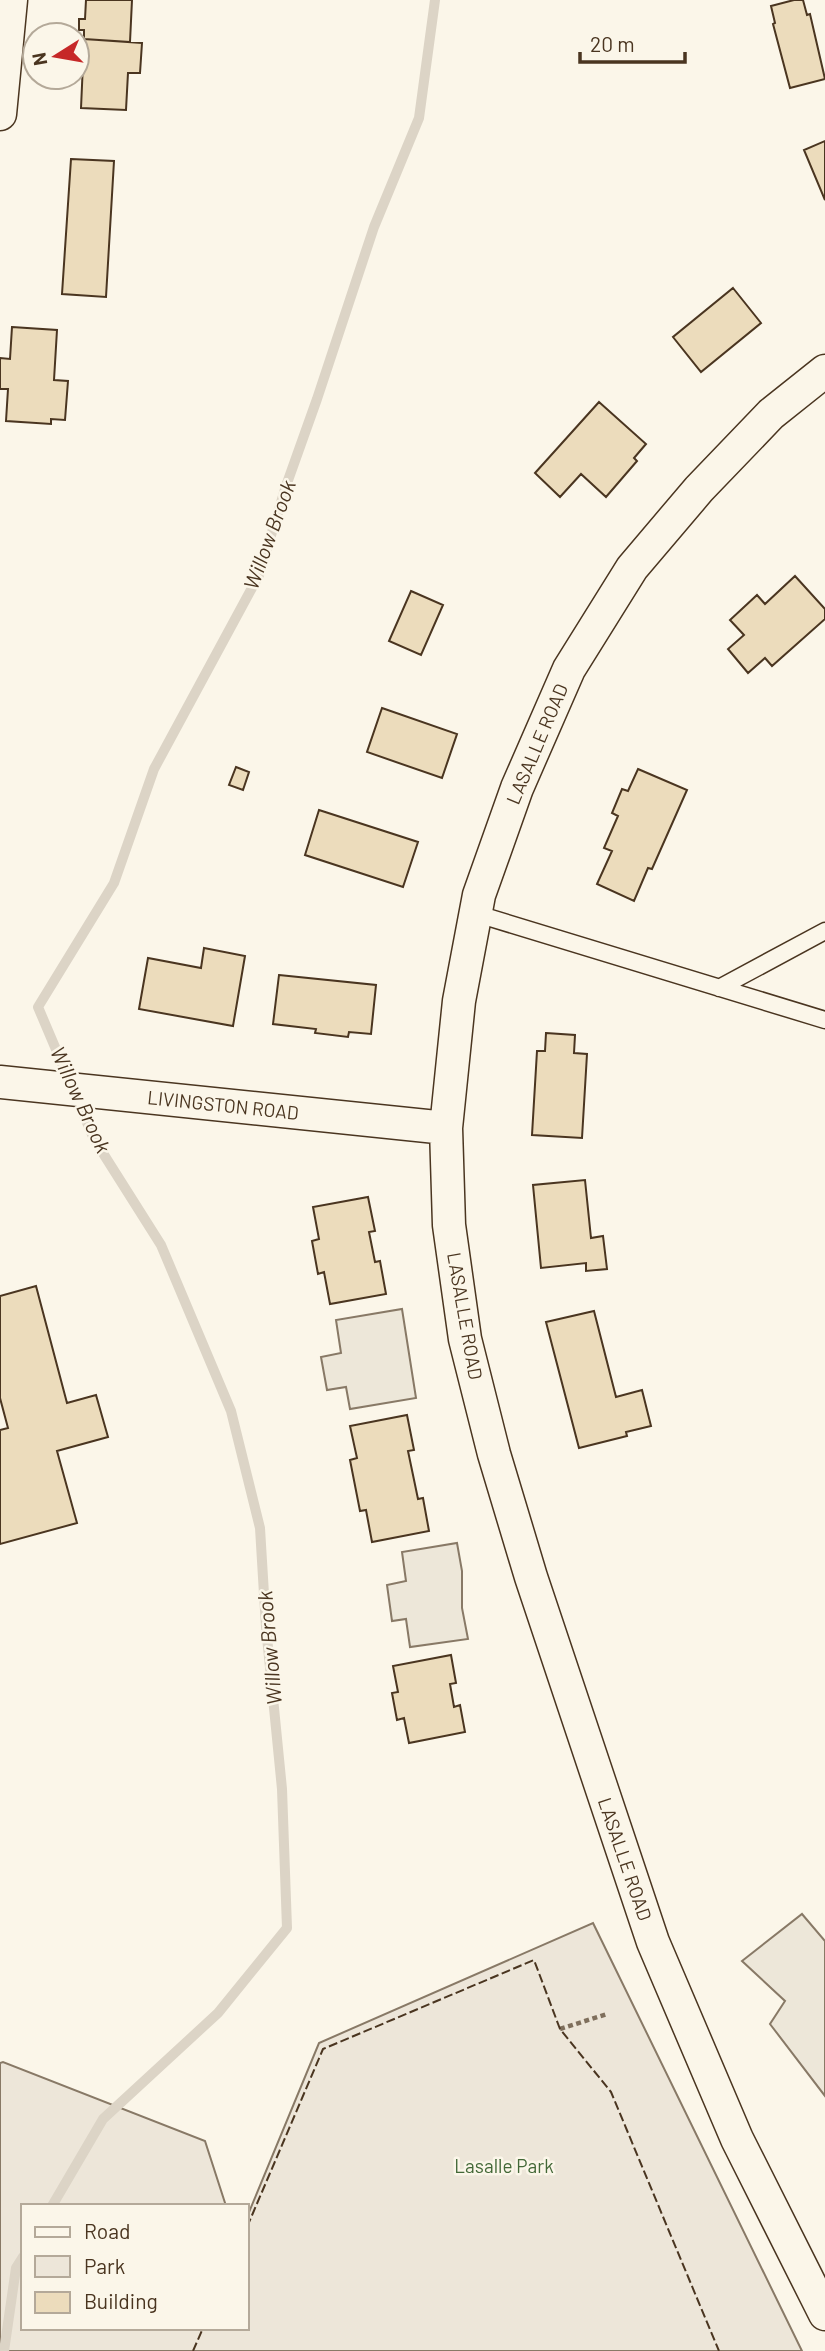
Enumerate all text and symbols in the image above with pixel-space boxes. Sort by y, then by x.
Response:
north arrow [21,21,91,91]
scale bar [580,21,685,65]
text: 20 m [590,31,635,56]
text: N [26,51,51,68]
water label: Willow Brook [237,476,300,593]
street label: LASALLE ROAD [501,680,572,808]
water label: Willow Brook [46,1042,117,1157]
street label: LIVINGSTON ROAD [146,1085,300,1124]
street label: LASALLE ROAD [443,1251,488,1381]
water label: Willow Brook [251,1589,286,1706]
street label: LASALLE ROAD [594,1794,657,1923]
park label: Lasalle Park [454,2154,554,2177]
legend [21,2204,248,2330]
text: Road [84,2218,130,2243]
text: Park [84,2253,125,2278]
text: Building [84,2288,158,2313]

